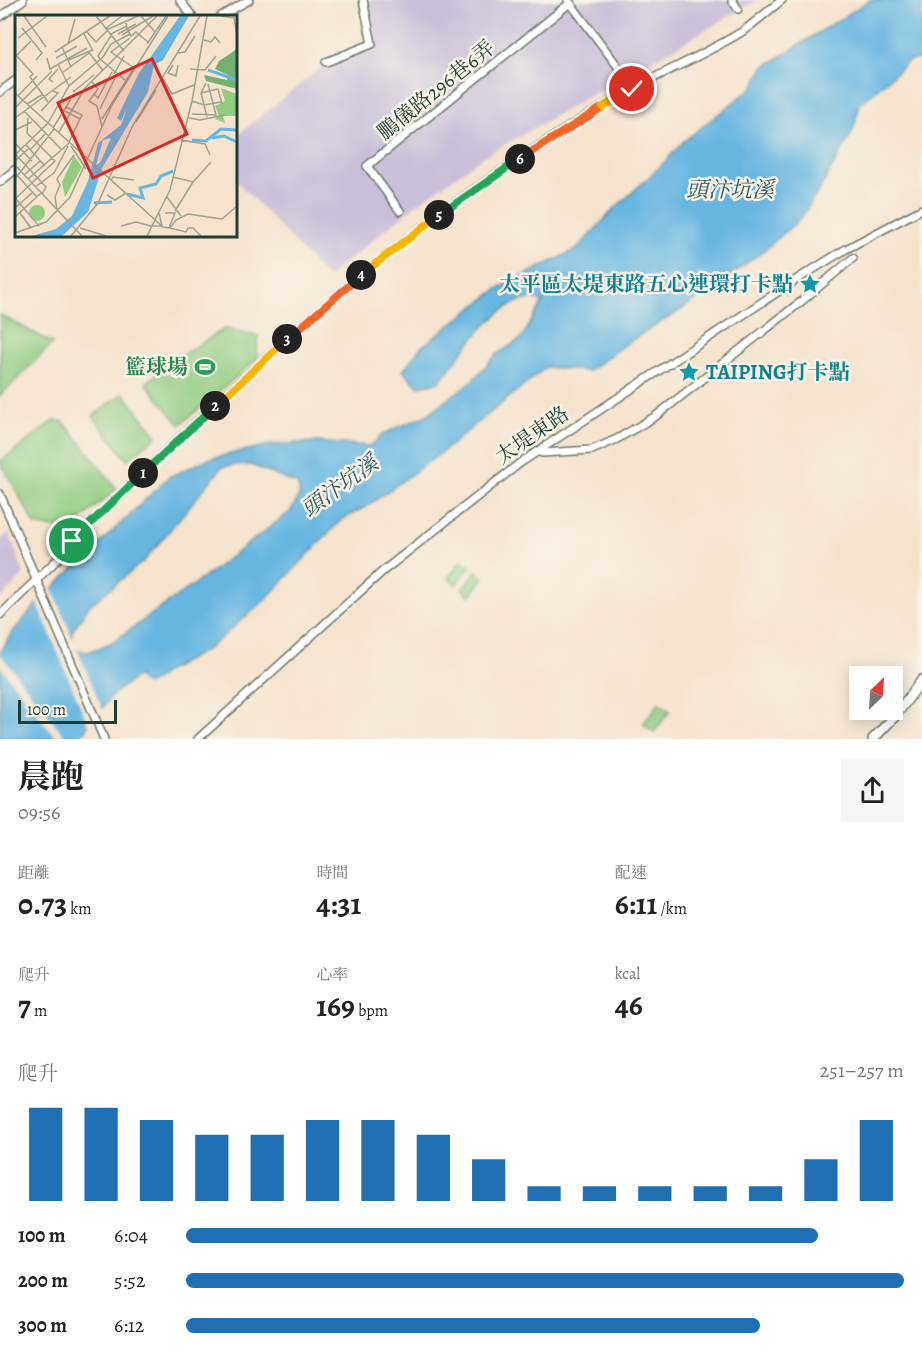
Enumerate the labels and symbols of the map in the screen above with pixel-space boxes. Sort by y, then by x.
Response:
inset map [15,15,237,237]
street label: 鵬儀路296巷6弄 [371,34,501,146]
pin [606,63,657,114]
pin: 6 [505,144,535,174]
water label: 頭汴坑溪 [686,175,776,205]
pin: 5 [424,200,454,230]
pin: 4 [346,260,376,290]
place label: 太平區太堤東路五心連環打卡點 [499,270,793,298]
place icon: 太平區太堤東路五心連環打卡點 [798,272,822,296]
pin: 3 [272,324,302,354]
place label: 籃球場 [125,353,188,381]
sports icon: 籃球場 [193,355,217,379]
place label: TAIPING打卡點 [706,358,850,386]
place icon: TAIPING打卡點 [677,360,701,384]
pin: 2 [200,391,230,421]
street label: 太堤東路 [490,399,574,471]
water label: 頭汴坑溪 [296,447,386,524]
pin: 1 [128,458,158,488]
pin [46,515,97,566]
north arrow [849,666,903,720]
scale bar [18,697,117,724]

